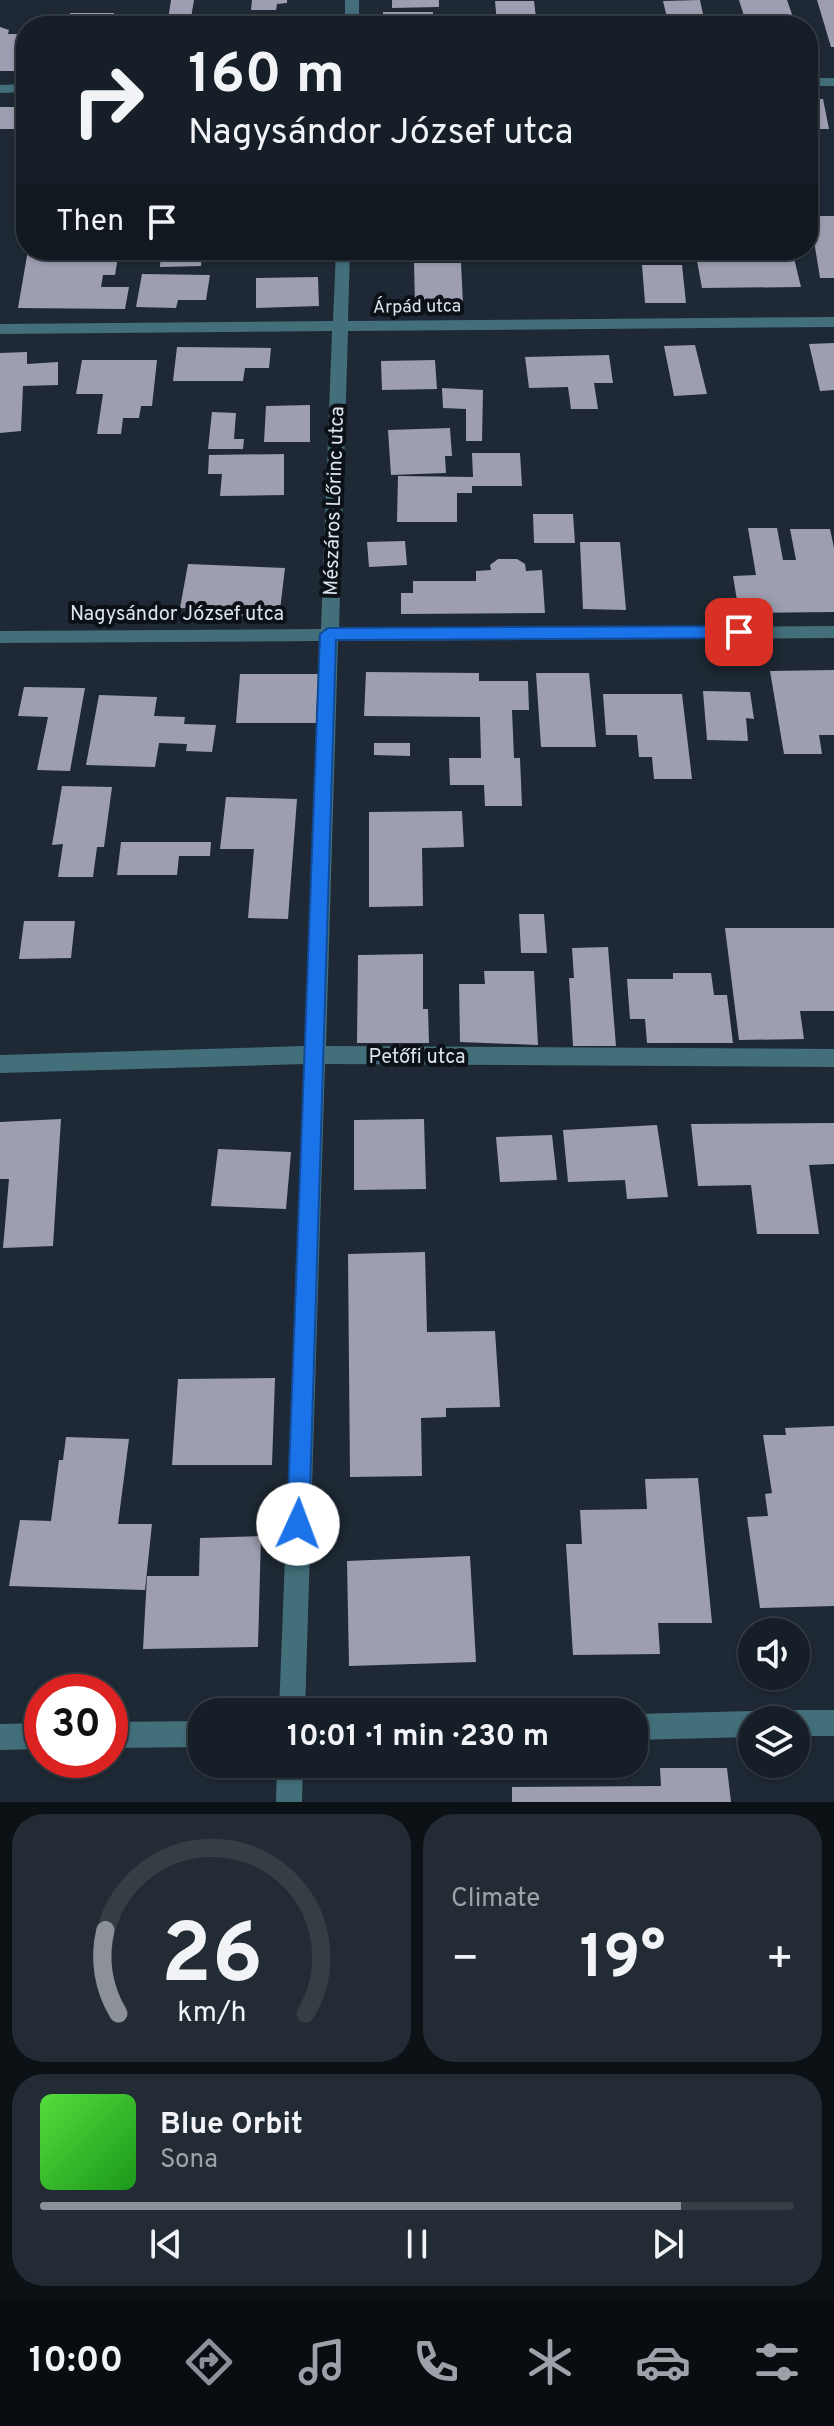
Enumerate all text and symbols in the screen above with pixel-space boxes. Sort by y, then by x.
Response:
text: 160 m [188,42,345,112]
icon: right [56,48,160,152]
text: Nagysándor József utca [188,111,573,157]
icon: arrive [140,200,184,244]
text: Then [56,204,124,241]
street label: Árpád utca [373,293,461,320]
street label: Mészáros Lőrinc utca [319,406,351,596]
pin [705,598,773,666]
street label: Nagysándor József utca [70,602,284,628]
icon: arrive [717,610,761,654]
street label: Petőfi utca [369,1045,465,1071]
position arrow [256,1482,340,1566]
map controls [738,1618,810,1778]
button: sound [738,1618,810,1690]
speed limit sign: 30 [24,1674,128,1778]
button: layers [738,1706,810,1778]
text: 10:01 · 1 min · 230 m [287,1719,549,1756]
text: Climate [451,1883,540,1916]
text: 26 [161,1907,263,2012]
text: 19° [580,1923,665,1999]
text: − [451,1933,479,1989]
text: + [766,1933,794,1989]
text: km/h [177,1996,246,2032]
text: Blue Orbit [160,2107,303,2144]
text: Sona [160,2144,218,2177]
icon: previous [144,2222,188,2266]
icon: pause [395,2222,439,2266]
icon: next [646,2222,690,2266]
icon: directions [181,2334,237,2390]
icon: music [294,2334,350,2390]
icon: phone [408,2334,464,2390]
icon: climate [522,2334,578,2390]
icon: car [635,2334,691,2390]
icon: filters [749,2334,805,2390]
text: 10:00 [29,2339,123,2385]

